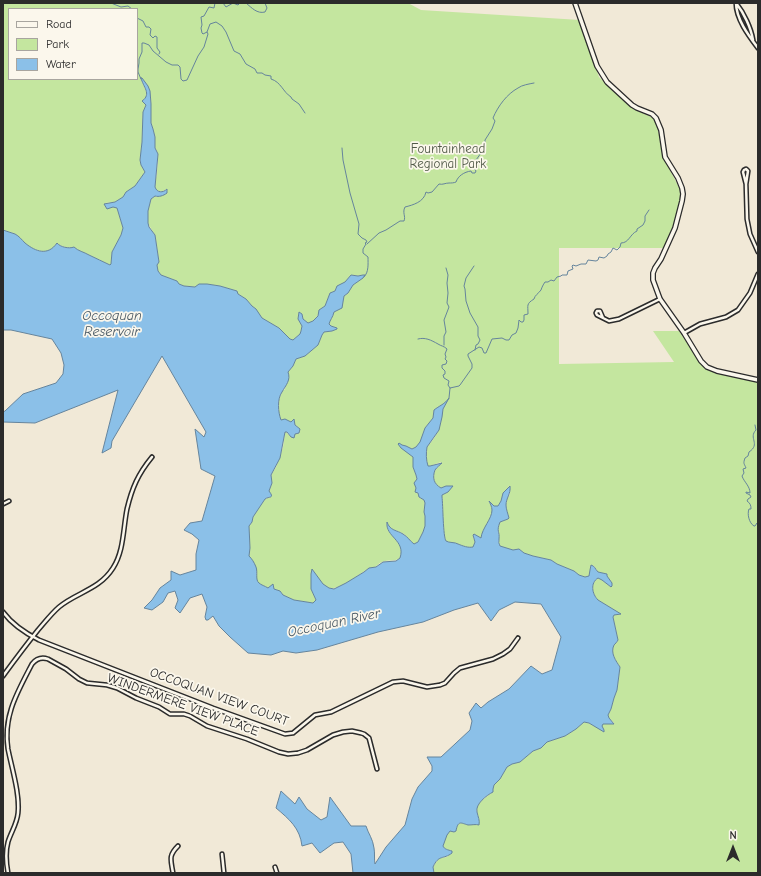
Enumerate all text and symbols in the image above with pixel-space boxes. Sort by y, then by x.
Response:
legend [8,8,138,80]
text: Road [46,17,72,31]
text: Park [46,37,69,51]
text: Water [46,57,76,71]
park label: Fountainhead Regional Park [410,141,486,172]
water label: Occoquan Reservoir [82,308,142,340]
water label: Occoquan River [286,605,382,641]
street label: OCCOQUAN VIEW COURT [148,665,290,729]
street label: WINDERMERE VIEW PLACE [105,670,261,740]
north arrow [713,828,753,868]
text: N [729,829,737,842]

